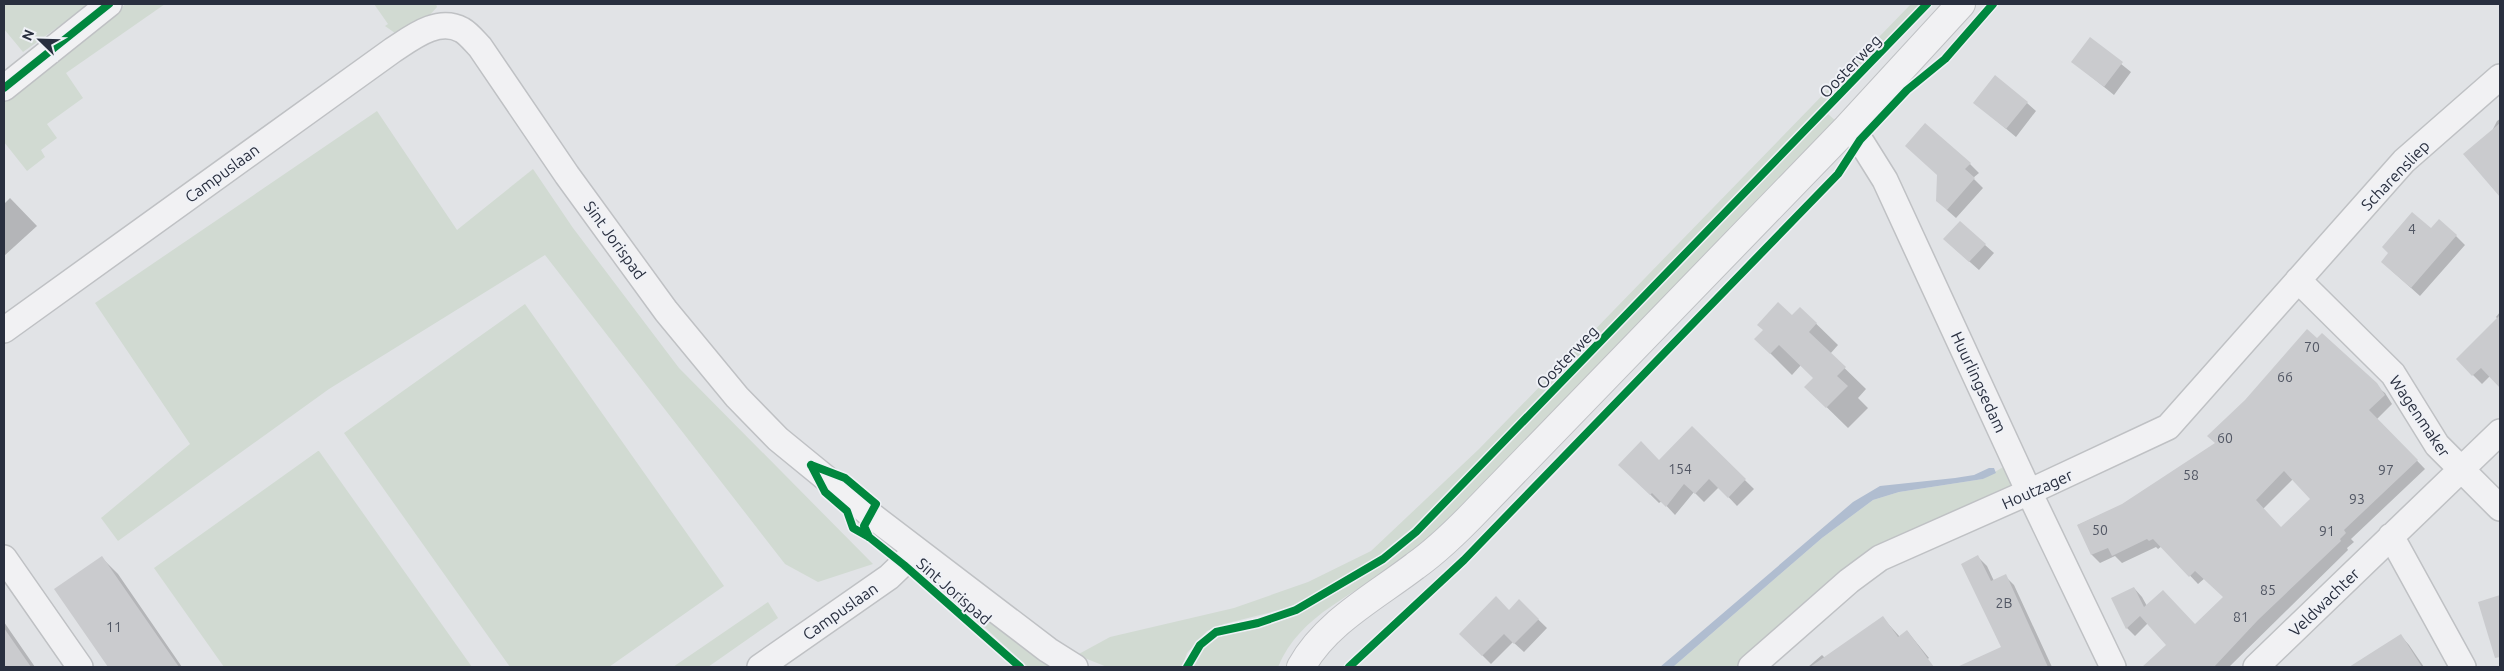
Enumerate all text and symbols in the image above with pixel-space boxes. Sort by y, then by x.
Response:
north arrow [15,15,65,65]
text: N [19,27,37,43]
street label: Oosterweg [1816,31,1884,101]
street label: Scharensliep [2357,136,2433,214]
street label: Campuslaan [181,140,263,206]
street label: Sint Jorispad [581,197,649,283]
house number: 4 [2408,221,2416,237]
street label: Oosterweg [1533,322,1601,392]
street label: Huurlingsedam [1948,329,2010,435]
house number: 70 [2304,339,2320,355]
house number: 66 [2277,369,2293,385]
street label: Wagenmaker [2386,372,2454,460]
house number: 60 [2217,430,2233,446]
house number: 154 [1668,461,1692,477]
house number: 97 [2378,462,2394,478]
street label: Houtzager [1999,465,2075,513]
house number: 58 [2183,467,2199,483]
house number: 93 [2349,491,2365,507]
house number: 50 [2092,522,2108,538]
house number: 91 [2319,523,2335,539]
street label: Sint Jorispad [913,554,995,628]
street label: Veldwachter [2285,564,2363,640]
street label: Campuslaan [799,579,881,643]
house number: 85 [2260,582,2276,598]
house number: 2B [1996,595,2012,611]
house number: 81 [2233,609,2249,625]
house number: 11 [106,619,122,635]

